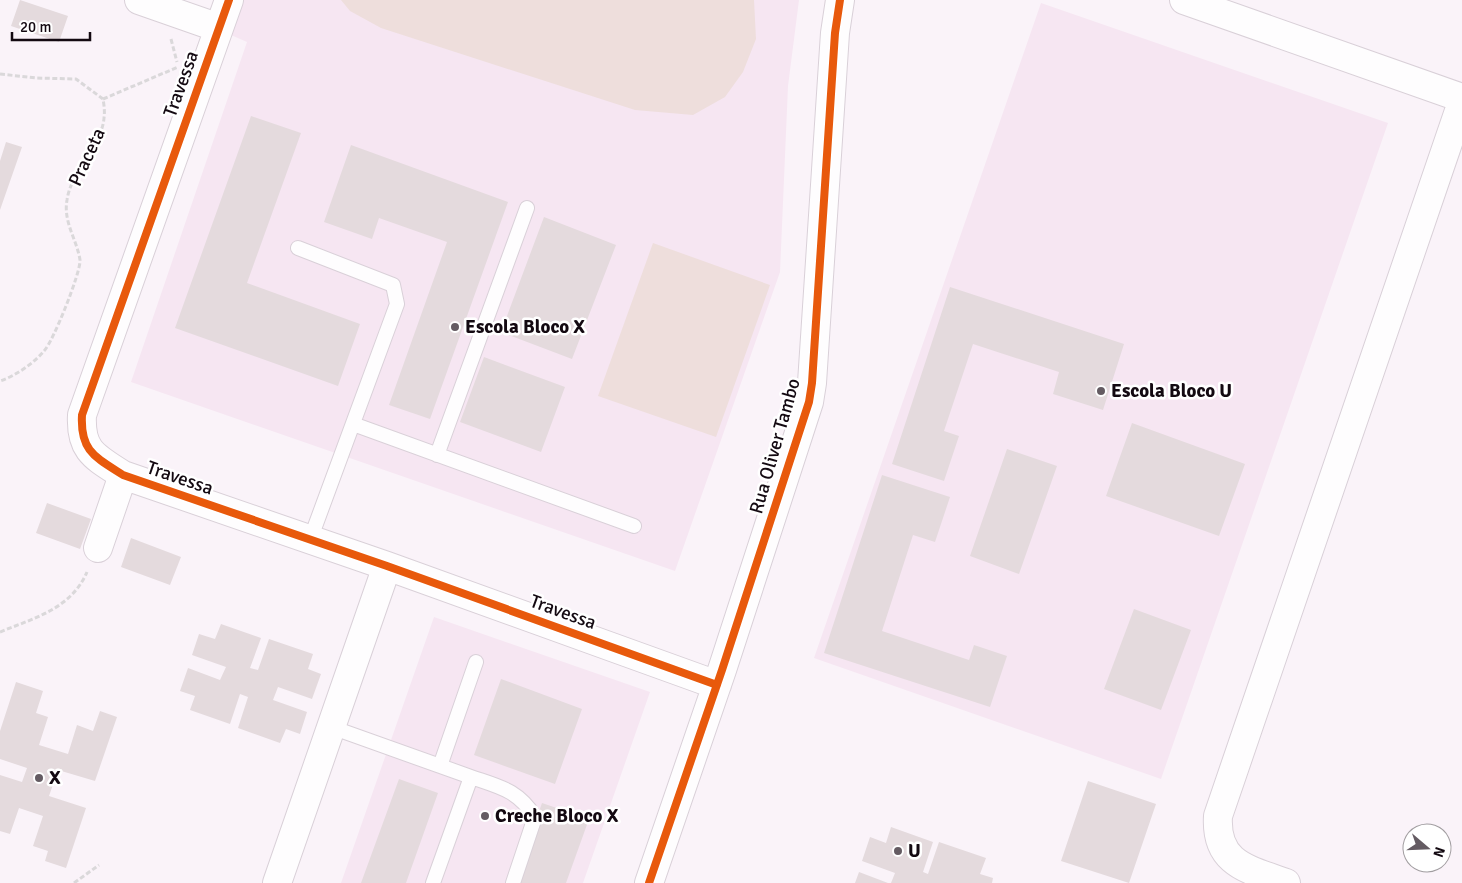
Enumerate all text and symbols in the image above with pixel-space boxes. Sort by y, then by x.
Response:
scale bar [12,10,90,42]
text: 20 m [20,18,51,36]
street label: Travessa [158,48,204,120]
street label: Praceta [63,124,111,190]
place label: Escola Bloco X [465,315,585,339]
marker: Escola Bloco X [449,321,461,333]
street label: Rua Oliver Tambo [744,375,806,517]
place label: Escola Bloco U [1111,379,1232,403]
marker: Escola Bloco U [1095,385,1107,397]
street label: Travessa [144,455,216,501]
street label: Travessa [527,589,599,635]
place label: X [49,766,61,790]
marker: X [33,772,45,784]
place label: Creche Bloco X [495,804,619,828]
marker: Creche Bloco X [479,810,491,822]
north arrow [1402,823,1452,873]
place label: U [908,839,921,863]
marker: U [892,845,904,857]
text: N [1429,845,1448,859]

